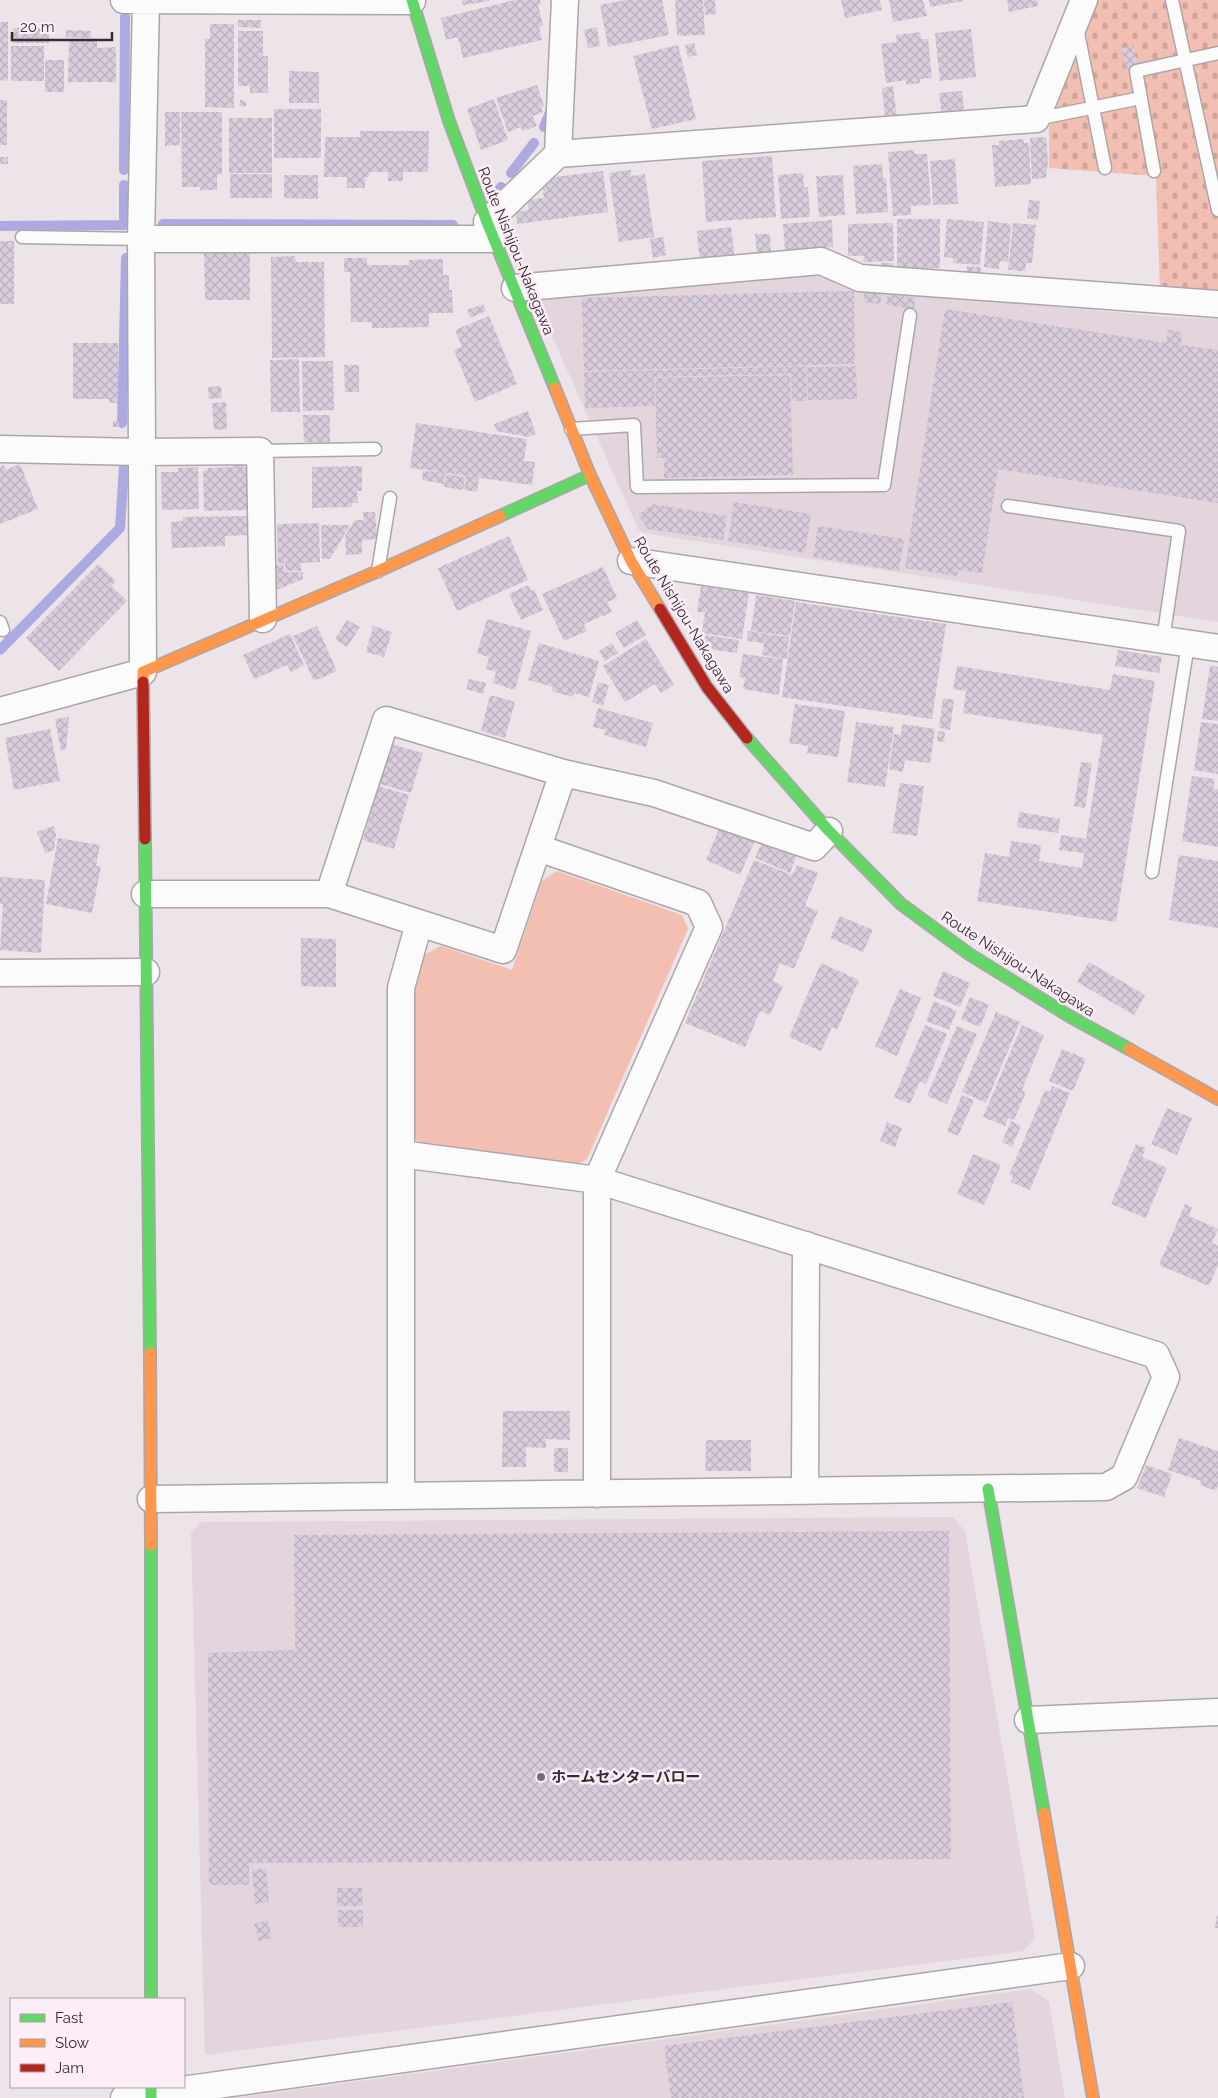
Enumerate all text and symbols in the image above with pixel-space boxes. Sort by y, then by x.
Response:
scale bar [12,10,112,42]
text: 20 m [20,18,55,36]
street label: Route Nishijou-Nakagawa [474,164,558,338]
street label: Route Nishijou-Nakagawa [630,533,738,697]
street label: Route Nishijou-Nakagawa [938,908,1098,1020]
place label: ホームセンターバロー [551,1768,700,1786]
marker: ホームセンターバロー [535,1771,547,1783]
legend [10,1998,185,2088]
text: Fast [55,2009,83,2027]
text: Slow [55,2034,89,2052]
text: Jam [55,2059,84,2077]

